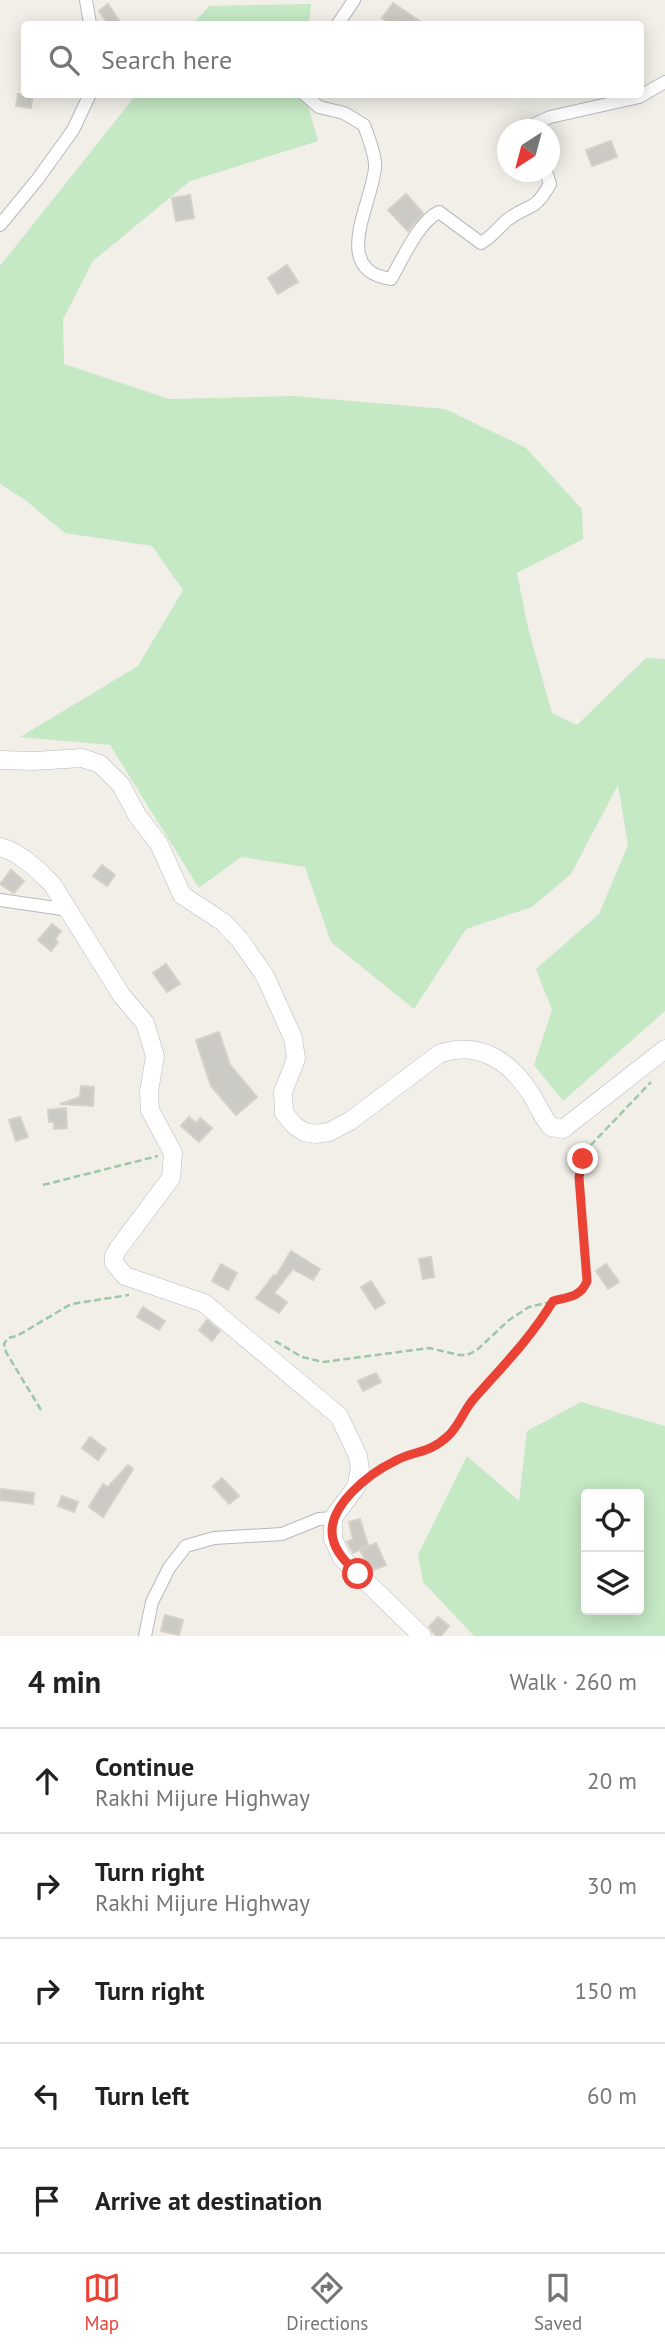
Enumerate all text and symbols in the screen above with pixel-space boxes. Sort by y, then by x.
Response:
search box [21,21,644,98]
icon: search [45,41,83,79]
text: Search here [101,43,232,76]
north arrow [497,119,560,182]
route end [567,1143,598,1174]
map controls [581,1489,644,1615]
button: locate [581,1489,644,1552]
button: layers [581,1552,644,1615]
route start [342,1558,373,1589]
text: 4 min [28,1662,101,1701]
text: Walk · 260 m [510,1667,637,1696]
text: Continue [95,1750,194,1783]
icon: ahead [28,1762,66,1800]
text: 20 m [587,1766,637,1795]
text: Rakhi Mijure Highway [95,1783,310,1812]
text: Turn right [95,1855,204,1888]
icon: right [28,1867,66,1905]
text: 30 m [587,1871,637,1900]
text: Rakhi Mijure Highway [95,1888,310,1917]
icon: right [28,1972,66,2010]
text: Turn right [95,1974,204,2007]
text: 150 m [575,1976,637,2005]
icon: left [28,2077,66,2115]
text: Turn left [95,2079,189,2112]
text: 60 m [587,2081,637,2110]
icon: arrive [28,2182,66,2220]
text: Arrive at destination [95,2184,322,2217]
tab: Map [83,2269,121,2335]
tab: Directions [286,2269,368,2335]
tab: Saved [534,2269,582,2335]

